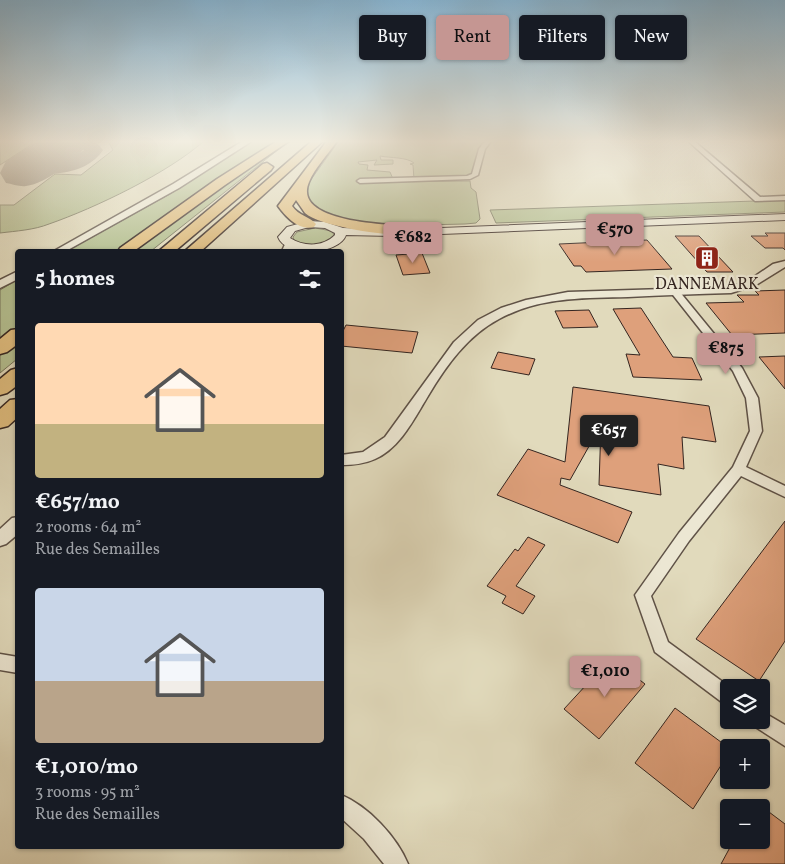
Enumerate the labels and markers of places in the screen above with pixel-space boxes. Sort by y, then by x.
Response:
pin: €570 [585,214,645,256]
pin: €682 [383,222,443,264]
building icon: DANNEMARK [694,245,720,271]
place label: DANNEMARK [655,274,759,296]
pin: €875 [696,332,756,375]
pin: €657 [579,414,639,457]
pin: €1,010 [564,656,646,698]

